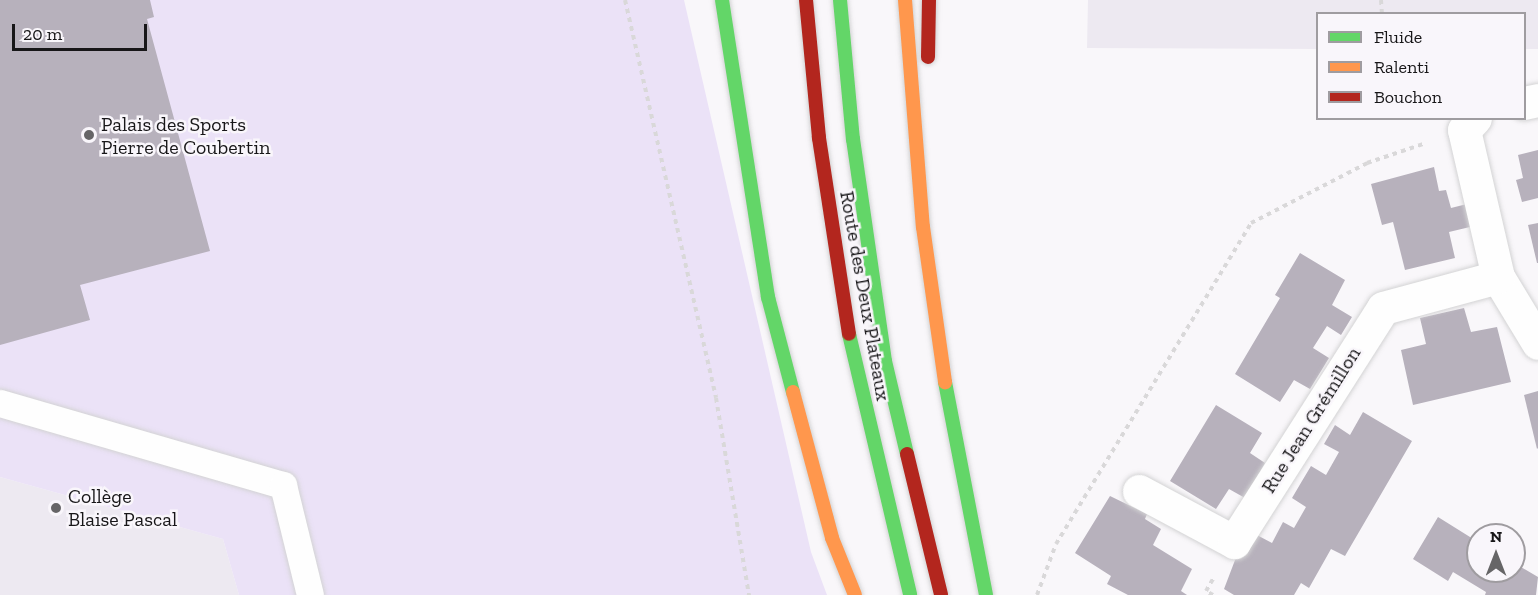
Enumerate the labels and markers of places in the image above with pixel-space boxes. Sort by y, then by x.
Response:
place label: Palais des Sports Pierre de Coubertin [101,112,270,159]
marker: Palais des Sports Pierre de Coubertin [82,128,96,142]
place label: Collège Blaise Pascal [68,484,177,531]
marker: Collège Blaise Pascal [49,501,63,515]

